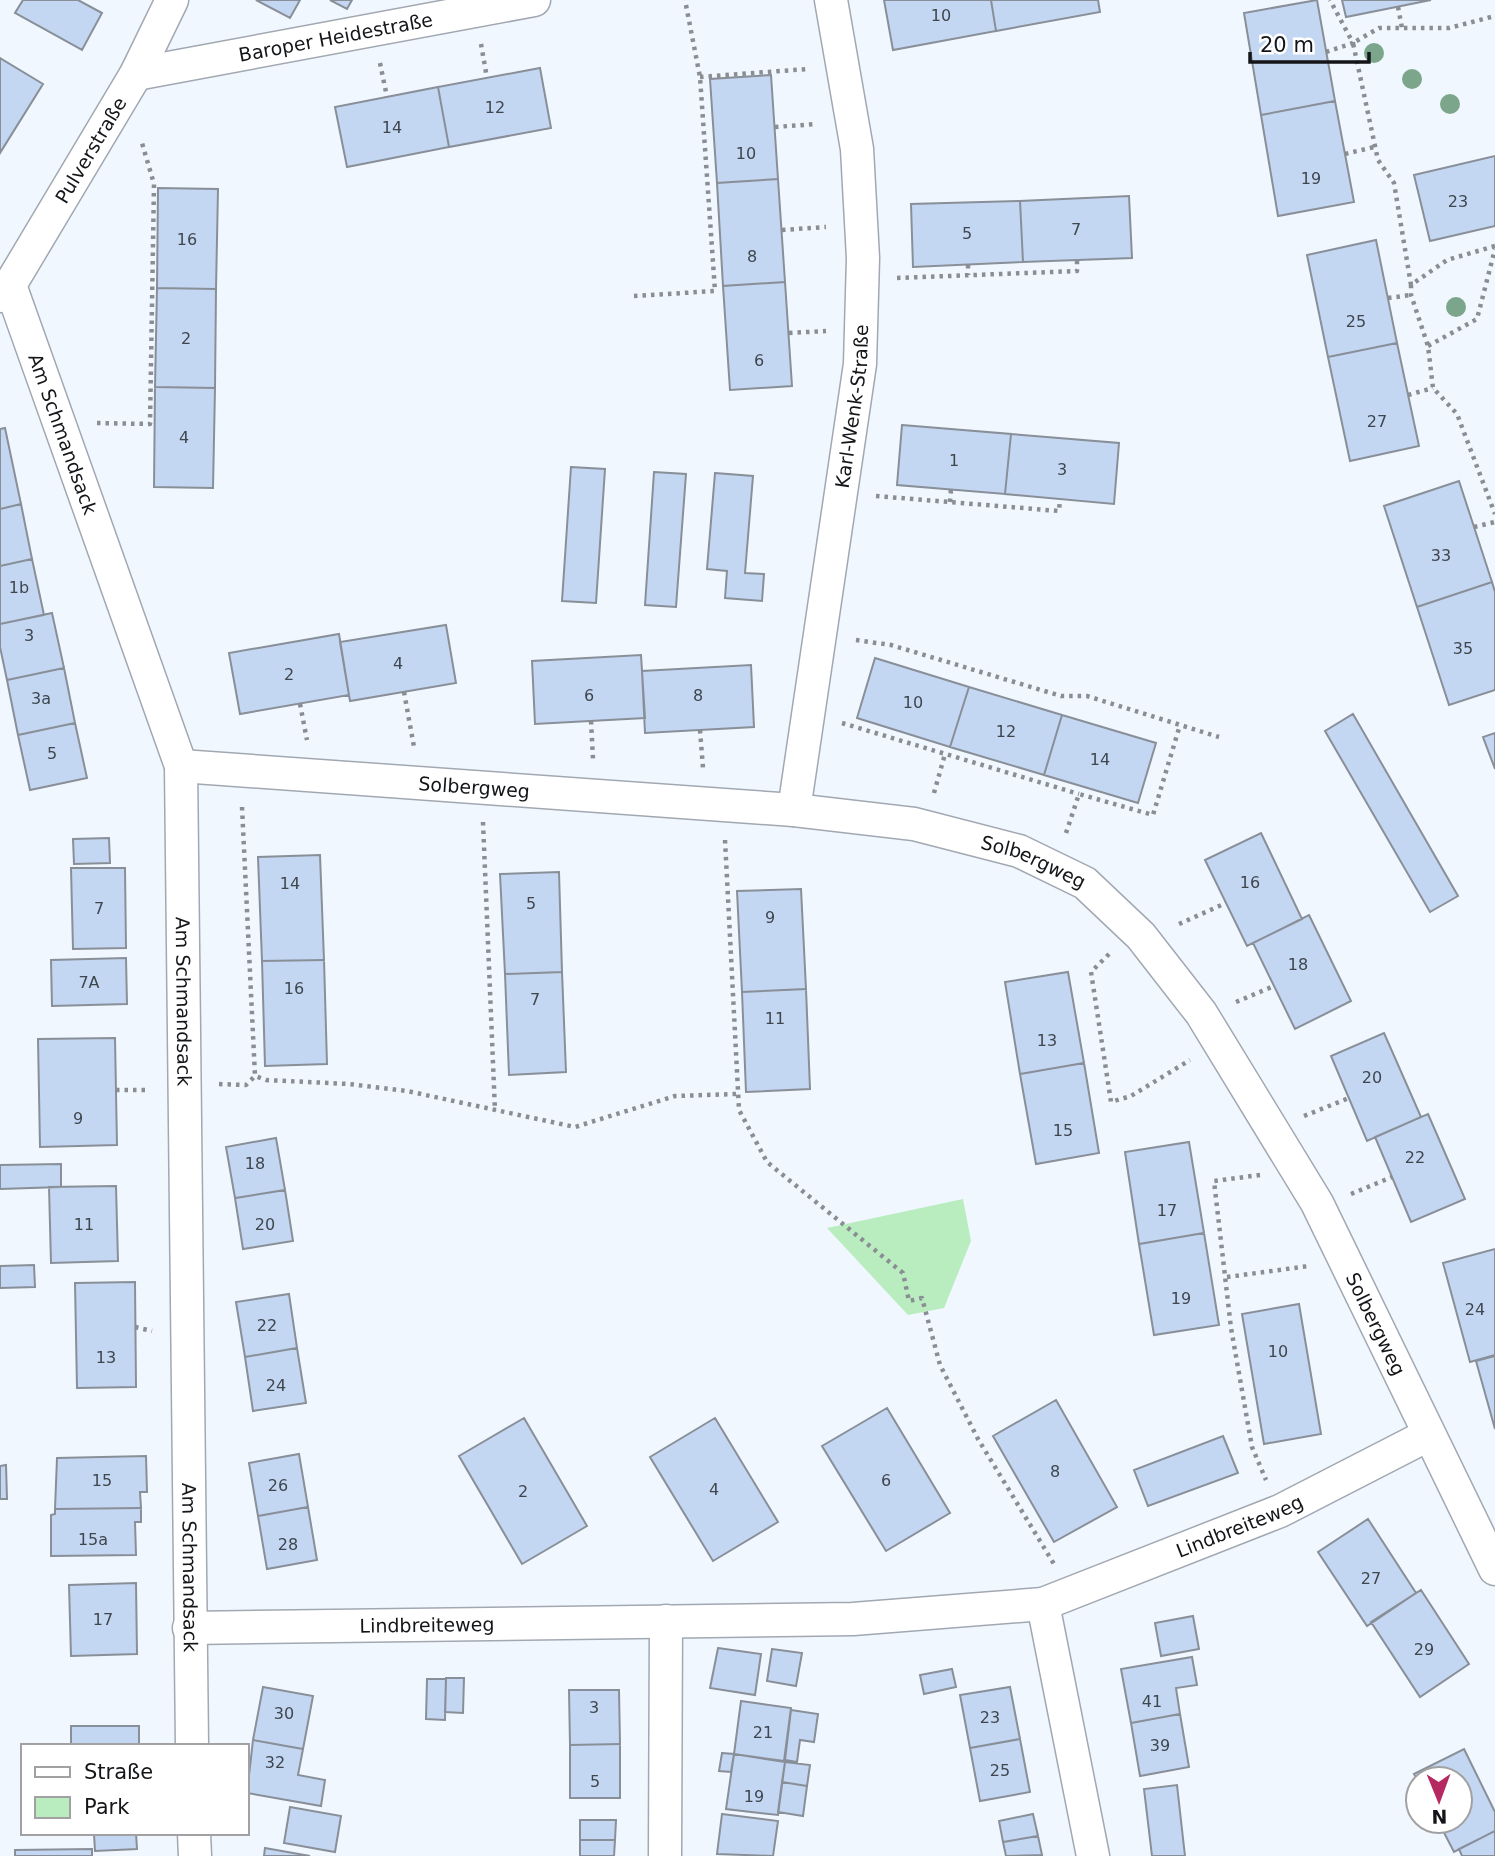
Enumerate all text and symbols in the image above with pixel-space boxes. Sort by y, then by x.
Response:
house number: 10 [931,6,951,25]
street label: Baroper Heidestraße [237,8,434,66]
scale bar [1250,21,1369,65]
text: 20 m [1260,33,1314,57]
street label: Pulverstraße [50,93,131,207]
house number: 12 [485,98,505,117]
house number: 14 [382,118,402,137]
house number: 10 [736,144,756,163]
house number: 19 [1301,169,1321,188]
house number: 23 [1448,192,1468,211]
house number: 7 [1071,220,1081,239]
house number: 5 [962,224,972,243]
house number: 16 [177,230,197,249]
house number: 8 [747,247,757,266]
house number: 25 [1346,312,1366,331]
street label: Karl-Wenk-Straße [831,324,872,490]
house number: 2 [181,329,191,348]
street label: Am Schmandsack [24,350,102,517]
house number: 6 [754,351,764,370]
house number: 27 [1367,412,1387,431]
house number: 4 [179,428,189,447]
house number: 1 [949,451,959,470]
house number: 3 [1057,460,1067,479]
house number: 33 [1431,546,1451,565]
house number: 1b [9,578,29,597]
house number: 3 [24,626,34,645]
house number: 35 [1453,639,1473,658]
house number: 4 [393,654,403,673]
house number: 2 [284,665,294,684]
house number: 6 [584,686,594,705]
house number: 8 [693,686,703,705]
house number: 3a [31,689,51,708]
house number: 10 [903,693,923,712]
house number: 12 [996,722,1016,741]
house number: 5 [47,744,57,763]
house number: 14 [1090,750,1110,769]
street label: Solbergweg [418,772,531,802]
street label: Solbergweg [979,831,1089,893]
house number: 16 [1240,873,1260,892]
house number: 14 [280,874,300,893]
house number: 5 [526,894,536,913]
house number: 7 [94,899,104,918]
house number: 9 [765,908,775,927]
street label: Am Schmandsack [172,917,196,1086]
house number: 18 [1288,955,1308,974]
house number: 7A [78,973,100,992]
house number: 16 [284,979,304,998]
house number: 7 [530,990,540,1009]
house number: 11 [765,1009,785,1028]
house number: 13 [1037,1031,1057,1050]
house number: 20 [1362,1068,1382,1087]
house number: 9 [73,1109,83,1128]
house number: 15 [1053,1121,1073,1140]
house number: 22 [1405,1148,1425,1167]
house number: 18 [245,1154,265,1173]
house number: 17 [1157,1201,1177,1220]
house number: 11 [74,1215,94,1234]
house number: 20 [255,1215,275,1234]
street label: Solbergweg [1342,1269,1410,1379]
house number: 19 [1171,1289,1191,1308]
house number: 24 [1465,1300,1485,1319]
house number: 22 [257,1316,277,1335]
house number: 10 [1268,1342,1288,1361]
house number: 13 [96,1348,116,1367]
house number: 24 [266,1376,286,1395]
house number: 8 [1050,1462,1060,1481]
house number: 15 [92,1471,112,1490]
house number: 6 [881,1471,891,1490]
house number: 26 [268,1476,288,1495]
house number: 4 [709,1480,719,1499]
house number: 2 [518,1482,528,1501]
street label: Am Schmandsack [178,1483,202,1652]
street label: Lindbreiteweg [1173,1490,1307,1562]
house number: 15a [78,1530,108,1549]
house number: 28 [278,1535,298,1554]
house number: 27 [1361,1569,1381,1588]
house number: 17 [93,1610,113,1629]
street label: Lindbreiteweg [359,1613,495,1637]
house number: 29 [1414,1640,1434,1659]
house number: 41 [1142,1692,1162,1711]
house number: 3 [589,1698,599,1717]
house number: 30 [274,1704,294,1723]
house number: 23 [980,1708,1000,1727]
house number: 21 [753,1723,773,1742]
house number: 39 [1150,1736,1170,1755]
legend [21,1744,248,1835]
house number: 32 [265,1753,285,1772]
text: Straße [84,1760,153,1784]
house number: 25 [990,1761,1010,1780]
north arrow [1404,1765,1474,1835]
house number: 5 [590,1772,600,1791]
house number: 19 [744,1787,764,1806]
text: Park [84,1795,130,1819]
text: N [1431,1806,1447,1828]

